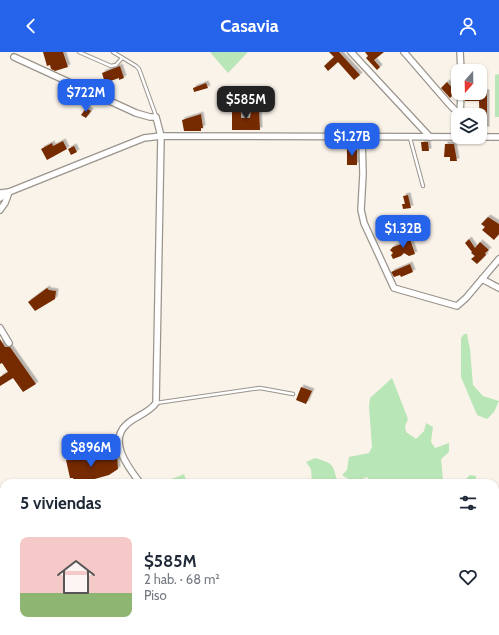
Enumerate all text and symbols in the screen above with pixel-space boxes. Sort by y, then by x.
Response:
icon: back [20,15,42,37]
text: Casavia [220,15,279,37]
icon: person [457,15,479,37]
north arrow [451,64,487,100]
map controls [451,64,487,144]
pin: $722M [58,79,114,113]
text: $722M [67,84,105,100]
pin: $585M [218,86,274,120]
text: $585M [226,91,266,107]
button: layers [451,108,487,144]
pin: $1.27B [319,123,385,157]
text: $1.27B [334,128,370,144]
pin: $1.32B [370,215,436,249]
text: $1.32B [384,220,422,236]
pin: $896M [63,434,119,468]
text: $896M [71,439,111,455]
icon: filters [457,492,479,514]
text: 5 viviendas [20,493,101,513]
text: $585M [144,551,197,571]
icon: home [52,553,100,601]
icon: heart [457,566,479,588]
text: 2 hab. · 68 m² [144,571,220,587]
text: Piso [144,587,167,603]

